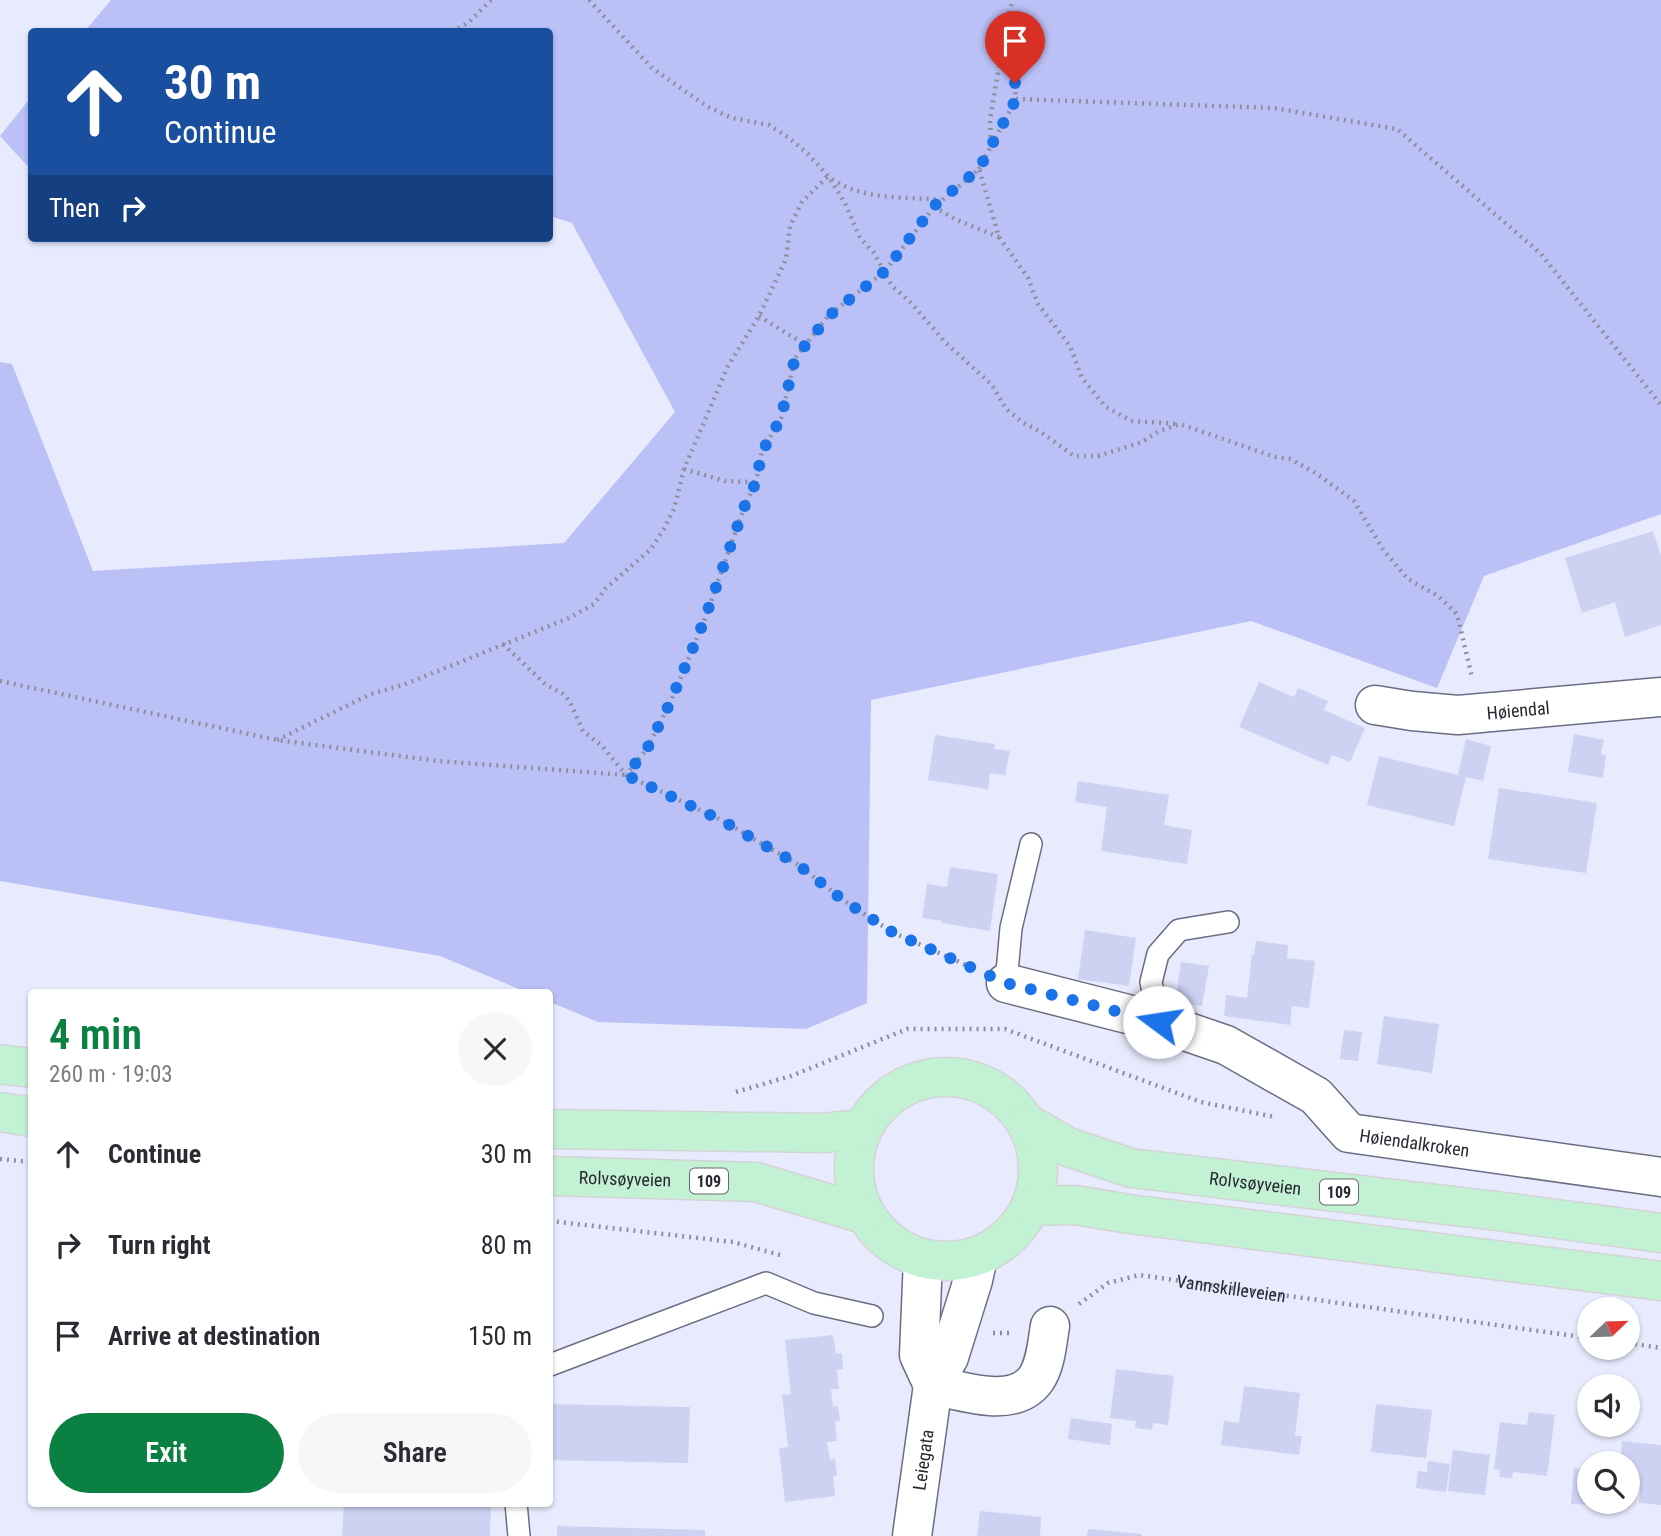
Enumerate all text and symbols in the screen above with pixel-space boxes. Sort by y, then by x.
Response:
pin [985,11,1045,83]
icon: arrive [996,22,1034,60]
text: 30 m [164,54,261,111]
icon: ahead [49,56,140,147]
text: Continue [164,113,276,151]
icon: right [114,189,152,227]
text: Then [49,193,100,223]
street label: Høiendal [1486,696,1550,723]
position arrow [1122,985,1196,1059]
text: 4 min [49,1010,142,1059]
button: close [458,1012,532,1086]
text: 260 m · 19:03 [49,1061,173,1088]
street label: Høiendalkroken [1358,1124,1471,1160]
icon: ahead [49,1135,87,1173]
text: Continue [108,1139,201,1169]
text: 30 m [481,1139,532,1169]
street label: Rolvsøyveien [578,1166,671,1190]
street label: Rolvsøyveien [1208,1167,1303,1198]
road number: 109 [690,1168,728,1194]
road number: 109 [1320,1180,1358,1204]
icon: right [49,1226,87,1264]
text: Turn right [108,1230,210,1260]
text: 80 m [481,1230,532,1260]
street label: Vannskilleveien [1175,1270,1287,1306]
north arrow [1577,1297,1640,1360]
map controls [1577,1297,1640,1514]
icon: arrive [49,1317,87,1355]
text: Arrive at destination [108,1321,320,1351]
text: 150 m [468,1321,532,1351]
button: sound [1577,1374,1640,1437]
button: Exit [49,1413,284,1493]
button: Share [298,1413,532,1493]
street label: Leiegata [908,1428,937,1491]
button: search [1577,1451,1640,1514]

